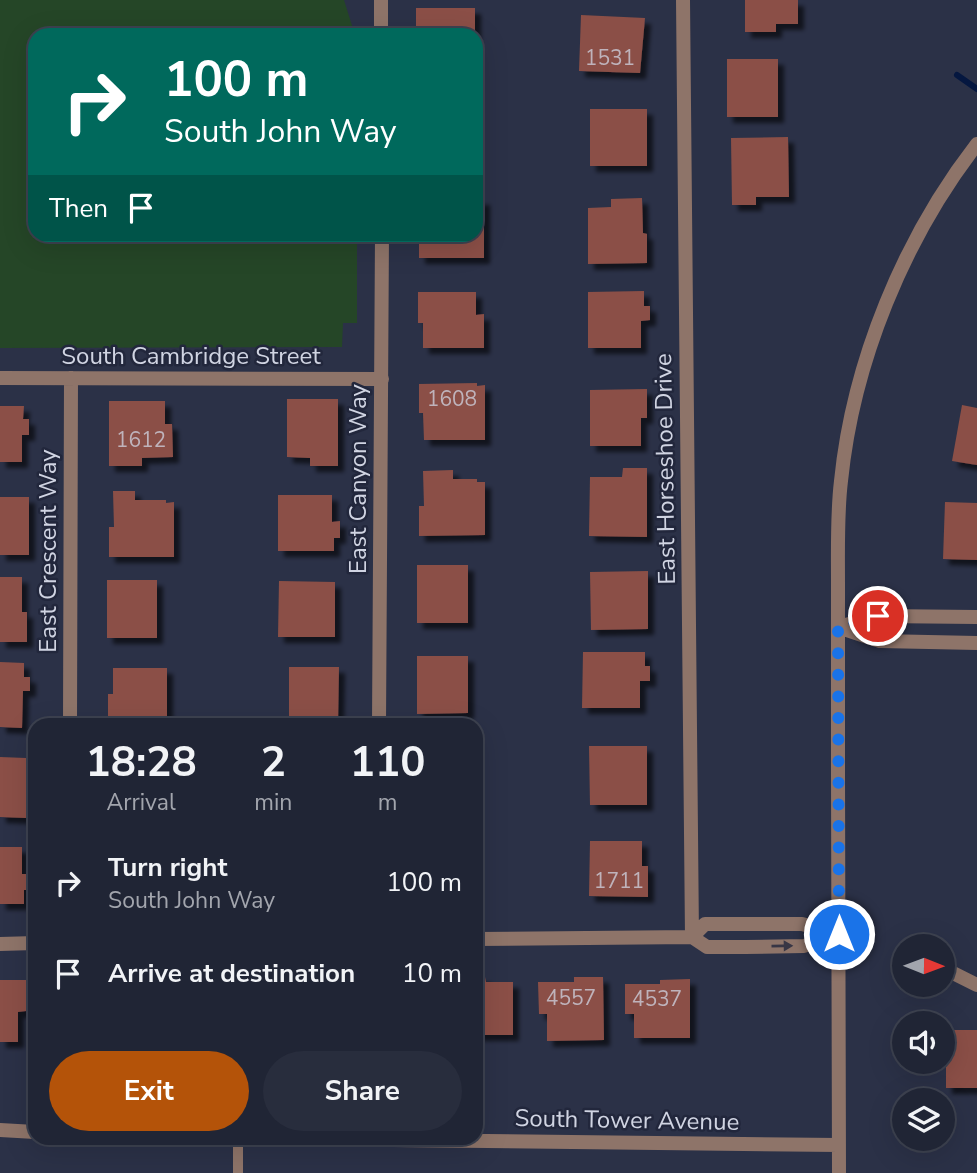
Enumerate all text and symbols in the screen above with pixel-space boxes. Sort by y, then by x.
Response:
house number: 1531 [585,44,635,72]
text: 100 m [164,46,308,113]
icon: right [49,56,140,147]
text: South John Way [164,110,396,153]
icon: arrive [122,189,160,227]
text: Then [49,191,108,226]
street label: South Cambridge Street [61,340,321,372]
street label: East Horseshoe Drive [647,353,683,585]
street label: East Canyon Way [342,383,374,574]
house number: 1608 [427,385,477,413]
house number: 1612 [116,426,166,454]
street label: East Crescent Way [32,449,64,653]
pin [848,586,908,646]
icon: arrive [859,597,897,635]
text: 18:28 [86,734,197,791]
text: 2 [261,734,286,791]
text: 110 [350,734,425,791]
text: Arrival [107,787,176,818]
text: min [254,787,292,818]
text: m [378,787,398,818]
text: Turn right [108,850,227,885]
icon: right [49,864,87,902]
text: 100 m [386,865,462,900]
house number: 1711 [594,867,644,895]
text: South John Way [108,885,275,916]
position arrow [802,897,876,971]
north arrow [892,934,956,998]
map controls [892,934,955,1151]
one-way arrow [771,940,793,952]
icon: arrive [49,955,87,993]
text: Arrive at destination [108,956,355,991]
text: 10 m [402,956,462,991]
house number: 4557 [546,984,596,1012]
house number: 4537 [632,985,682,1013]
button: sound [892,1011,955,1074]
button: Exit [49,1051,249,1131]
button: Share [263,1051,462,1131]
button: layers [892,1088,955,1151]
street label: South Tower Avenue [514,1102,740,1138]

